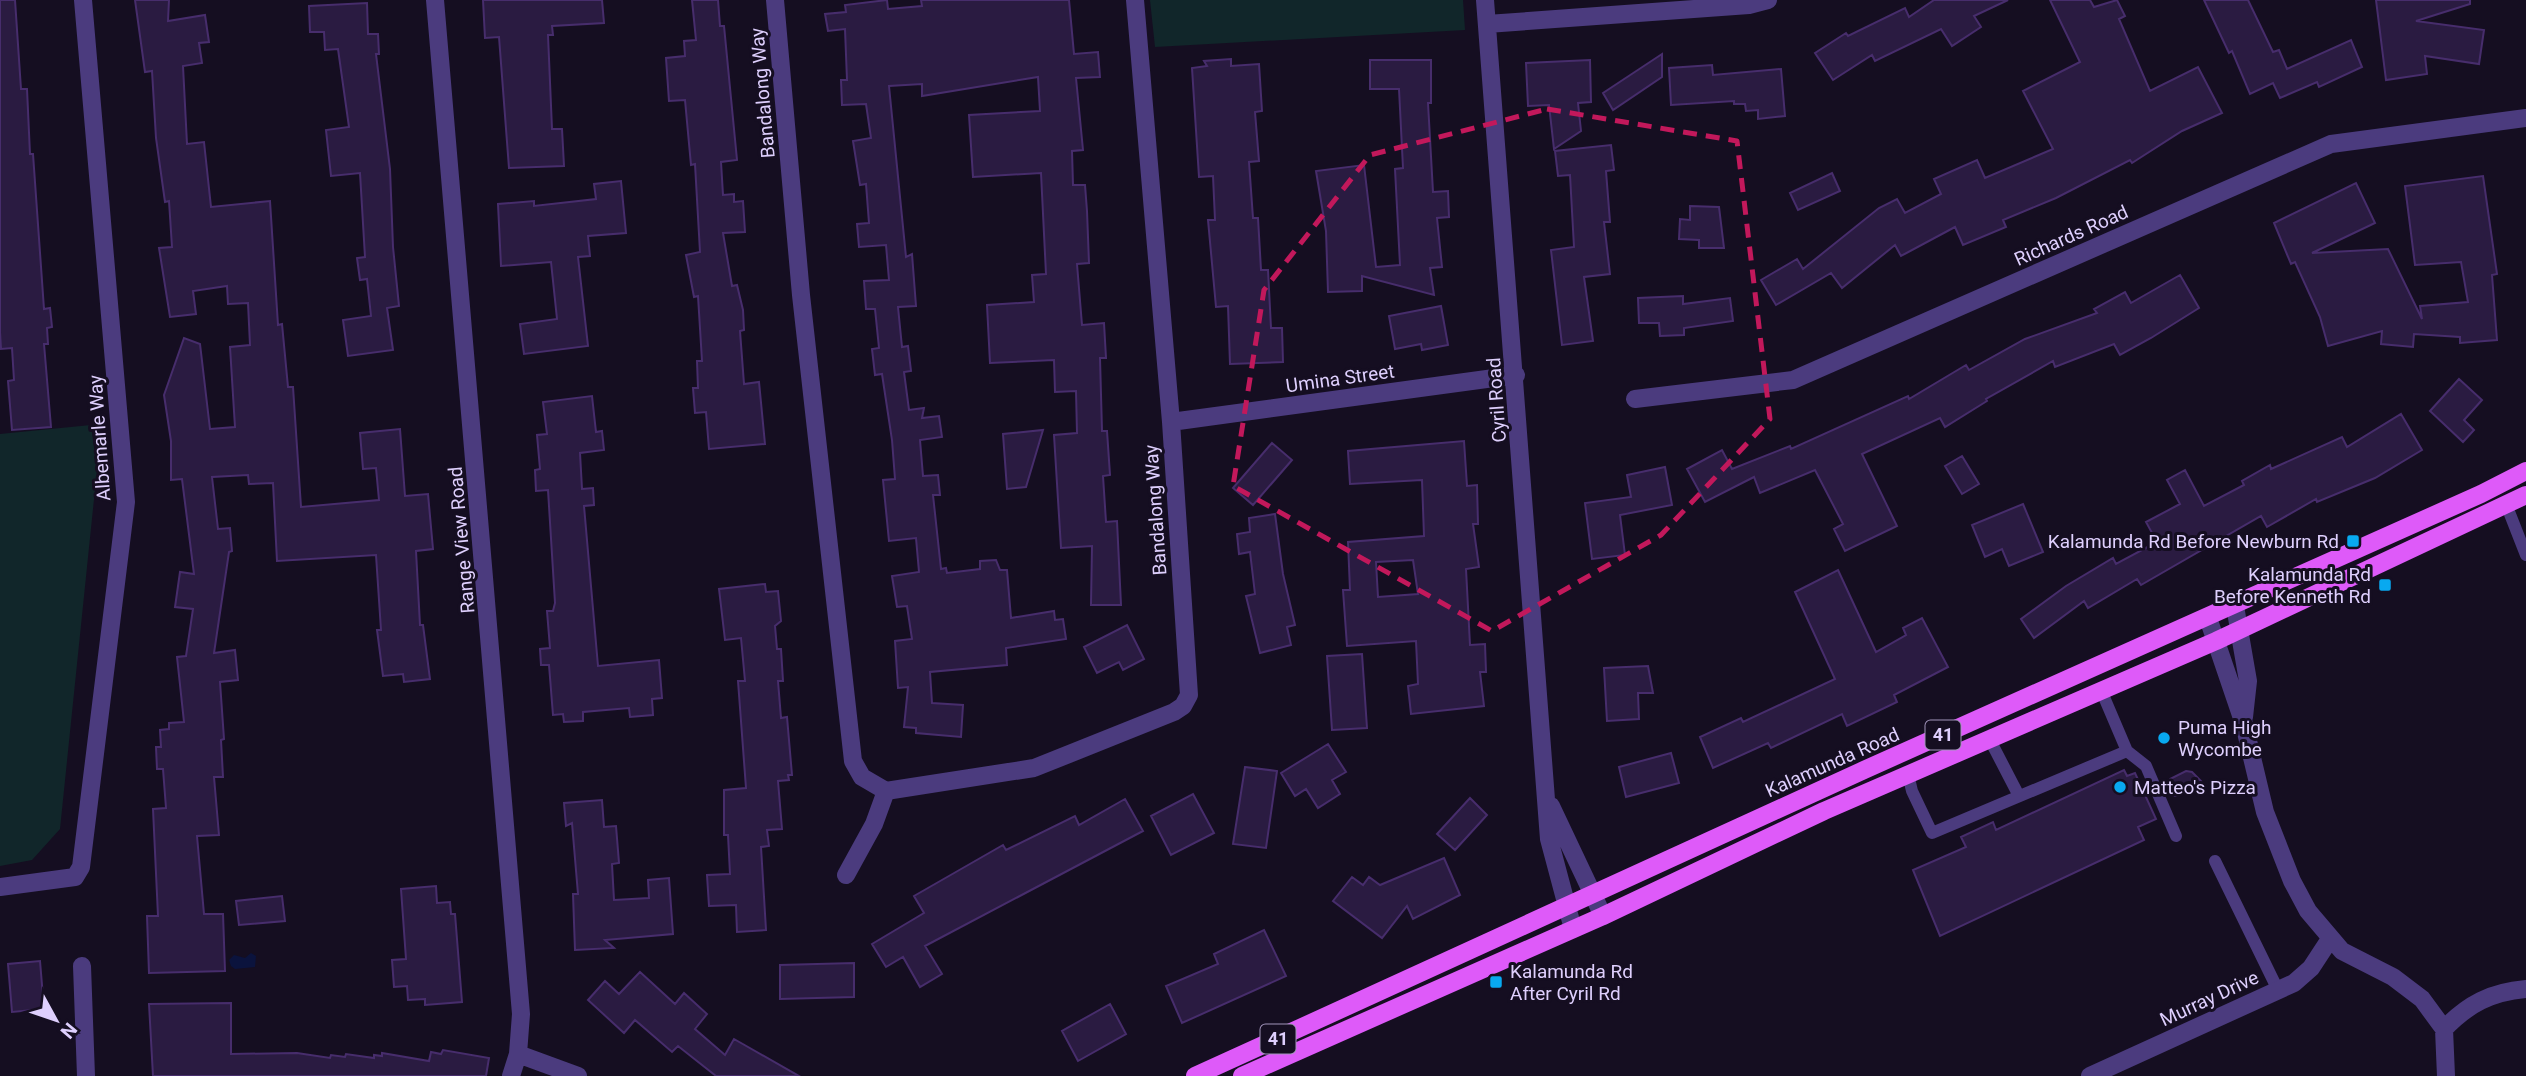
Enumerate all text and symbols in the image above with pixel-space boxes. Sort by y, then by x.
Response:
street label: Bandalong Way [745,27,780,159]
street label: Richards Road [2011,200,2132,271]
street label: Cyril Road [1482,357,1511,443]
street label: Umina Street [1284,360,1396,397]
street label: Albemarle Way [84,374,115,502]
street label: Bandalong Way [1139,444,1172,576]
street label: Range View Road [444,466,479,614]
place label: Kalamunda Rd Before Newburn Rd [2048,530,2339,553]
marker: Kalamunda Rd Before Newburn Rd [2345,533,2361,549]
place label: Kalamunda Rd Before Kenneth Rd [2214,563,2371,608]
marker: Kalamunda Rd Before Kenneth Rd [2377,577,2393,593]
place label: Puma High Wycombe [2178,716,2271,761]
road number: 41 [1926,720,1960,750]
street label: Kalamunda Road [1762,723,1903,802]
marker: Puma High Wycombe [2156,730,2172,746]
place label: Matteo's Pizza [2134,776,2256,799]
marker: Matteo's Pizza [2112,779,2128,795]
place label: Kalamunda Rd After Cyril Rd [1510,960,1633,1005]
street label: Murray Drive [2156,966,2262,1031]
marker: Kalamunda Rd After Cyril Rd [1488,974,1504,990]
north arrow [21,985,91,1055]
text: N [56,1018,82,1043]
road number: 41 [1260,1024,1296,1054]

